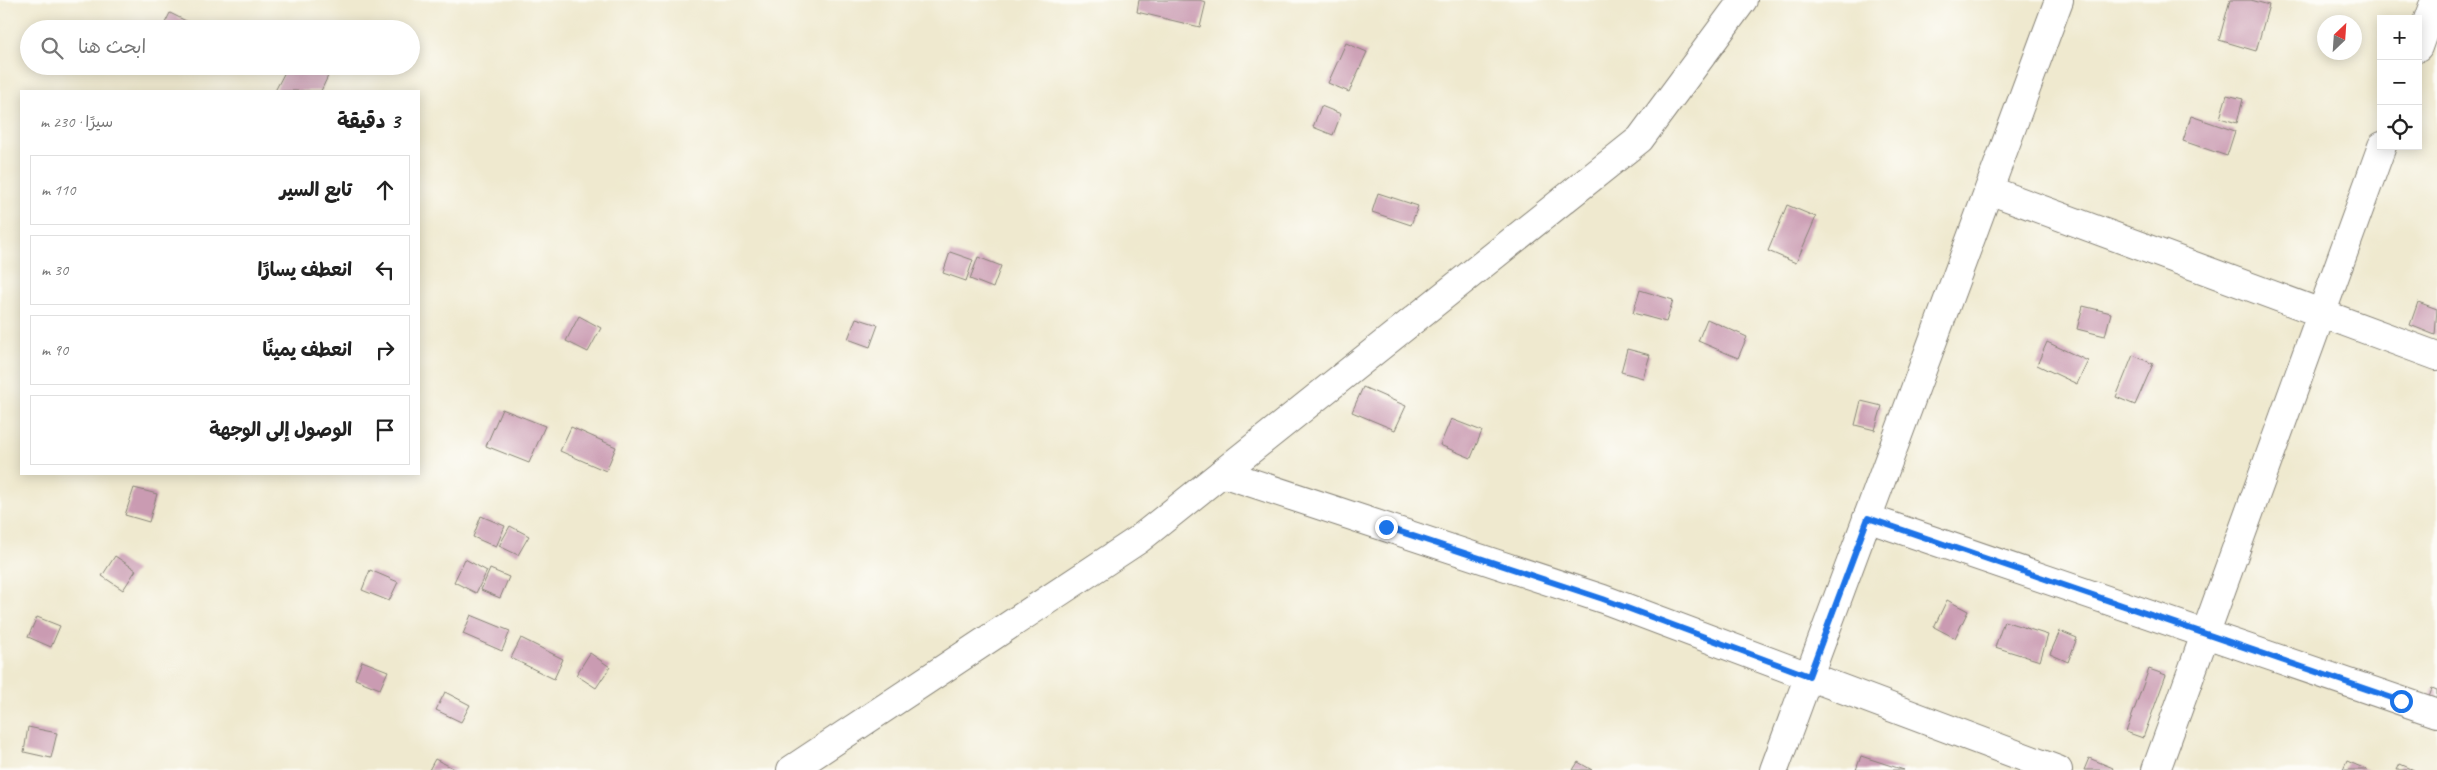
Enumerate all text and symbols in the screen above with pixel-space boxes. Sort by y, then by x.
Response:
north arrow [2317,15,2362,60]
map controls [2377,15,2422,150]
button: + [2377,15,2422,60]
search box [20,20,420,75]
icon: search [38,34,66,62]
text: ابحث هنا [78,35,146,59]
button: − [2377,60,2422,105]
button: locate [2377,105,2422,150]
text: 3 دقيقة [337,108,400,134]
text: سيرًا · 230 m [40,112,113,132]
icon: ahead [371,176,399,204]
text: تابع السير [280,178,352,202]
text: 110 m [41,180,75,200]
icon: left [371,256,399,284]
text: انعطف يسارًا [258,258,352,282]
text: 30 m [41,260,68,280]
icon: right [371,336,399,364]
text: انعطف يمينًا [263,338,352,362]
text: 90 m [41,340,68,360]
icon: arrive [371,416,399,444]
text: الوصول إلى الوجهة [209,418,352,442]
route end [1375,516,1398,539]
route start [2390,690,2413,713]

